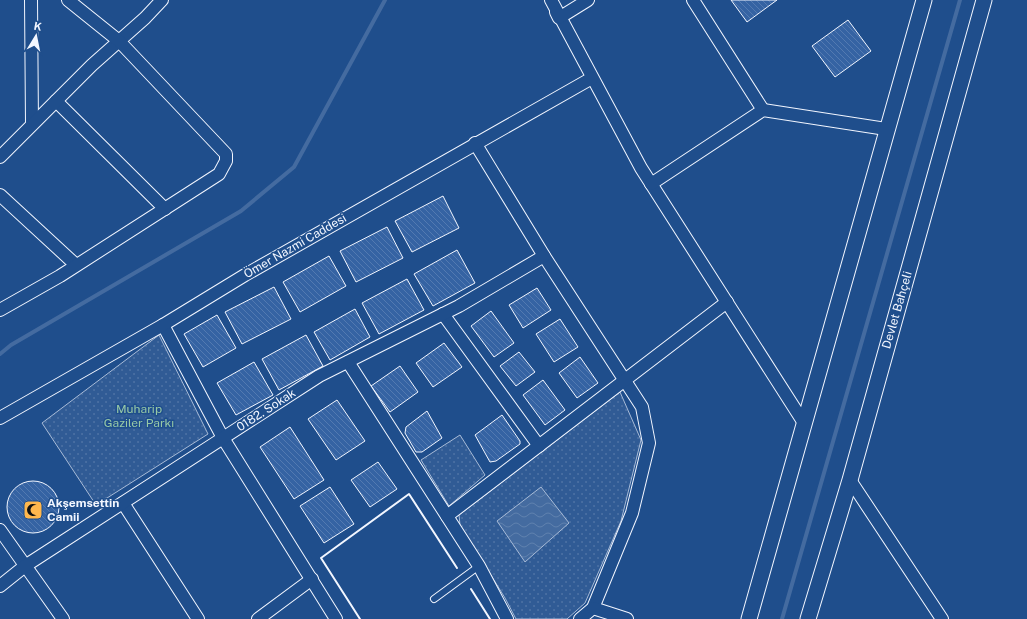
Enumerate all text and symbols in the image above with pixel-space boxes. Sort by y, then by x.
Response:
north arrow [16,16,56,56]
text: K [33,20,43,33]
street label: Ömer Nazmi Caddesi [241,211,349,281]
street label: Devlet Bahçeli [879,270,915,350]
street label: 0182. Sokak [234,386,298,434]
park label: Muharip Gaziler Parkı [104,402,174,430]
place label: Akşemsettin Camii [47,496,119,524]
mosque icon: Akşemsettin Camii [22,499,44,521]

